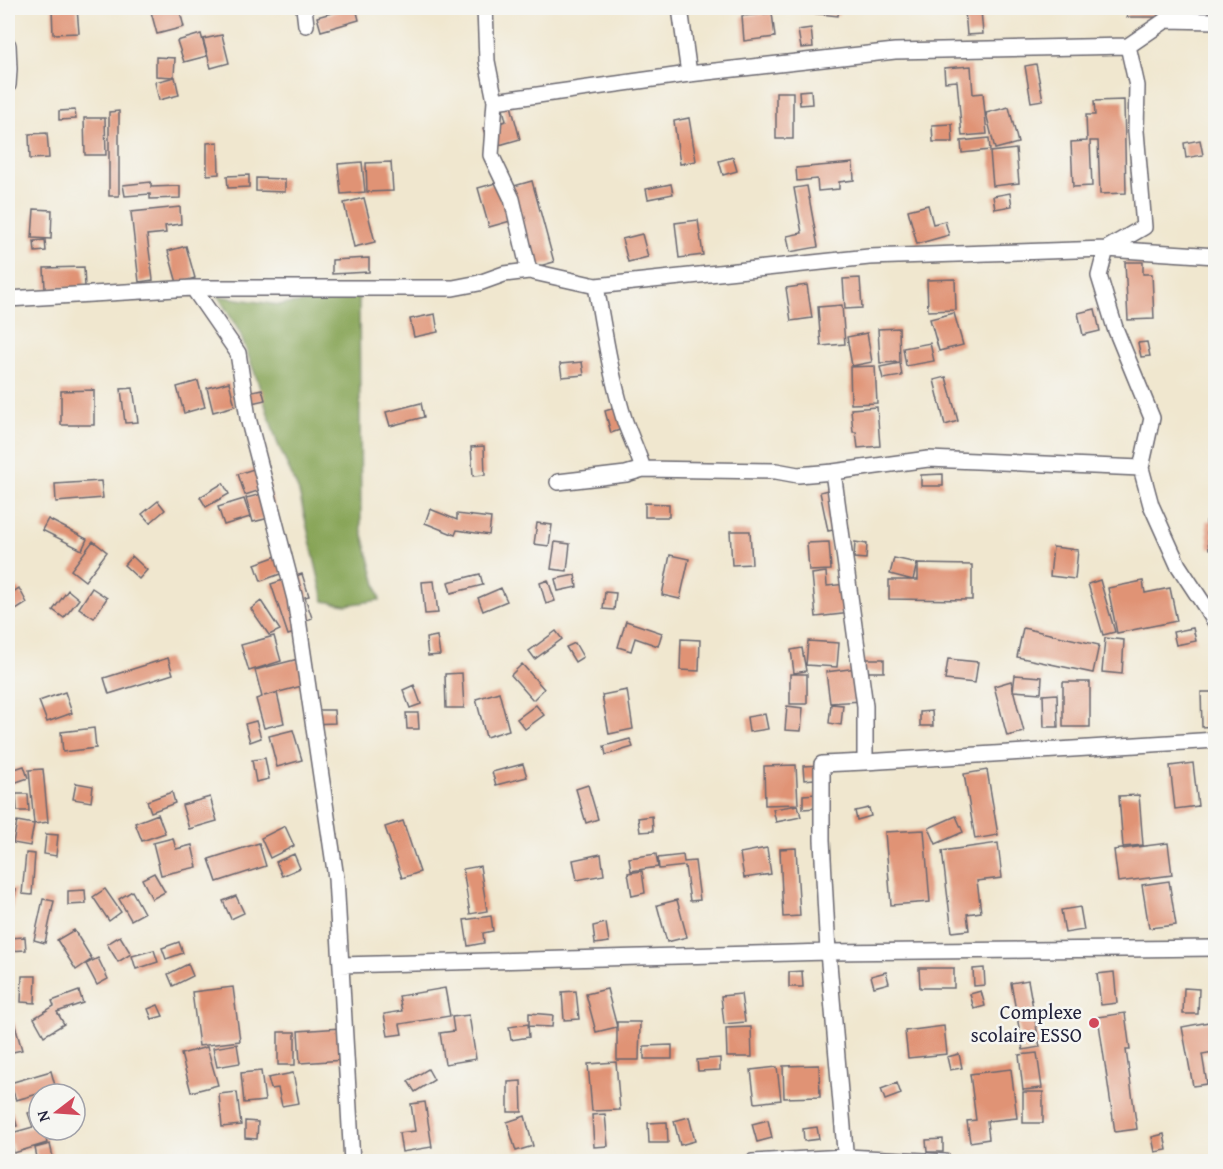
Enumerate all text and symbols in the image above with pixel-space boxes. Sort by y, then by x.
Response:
place label: Complexe scolaire ESSO [971,997,1082,1049]
marker: Complexe scolaire ESSO [1087,1016,1101,1030]
north arrow [27,1082,87,1142]
text: N [30,1107,56,1125]

